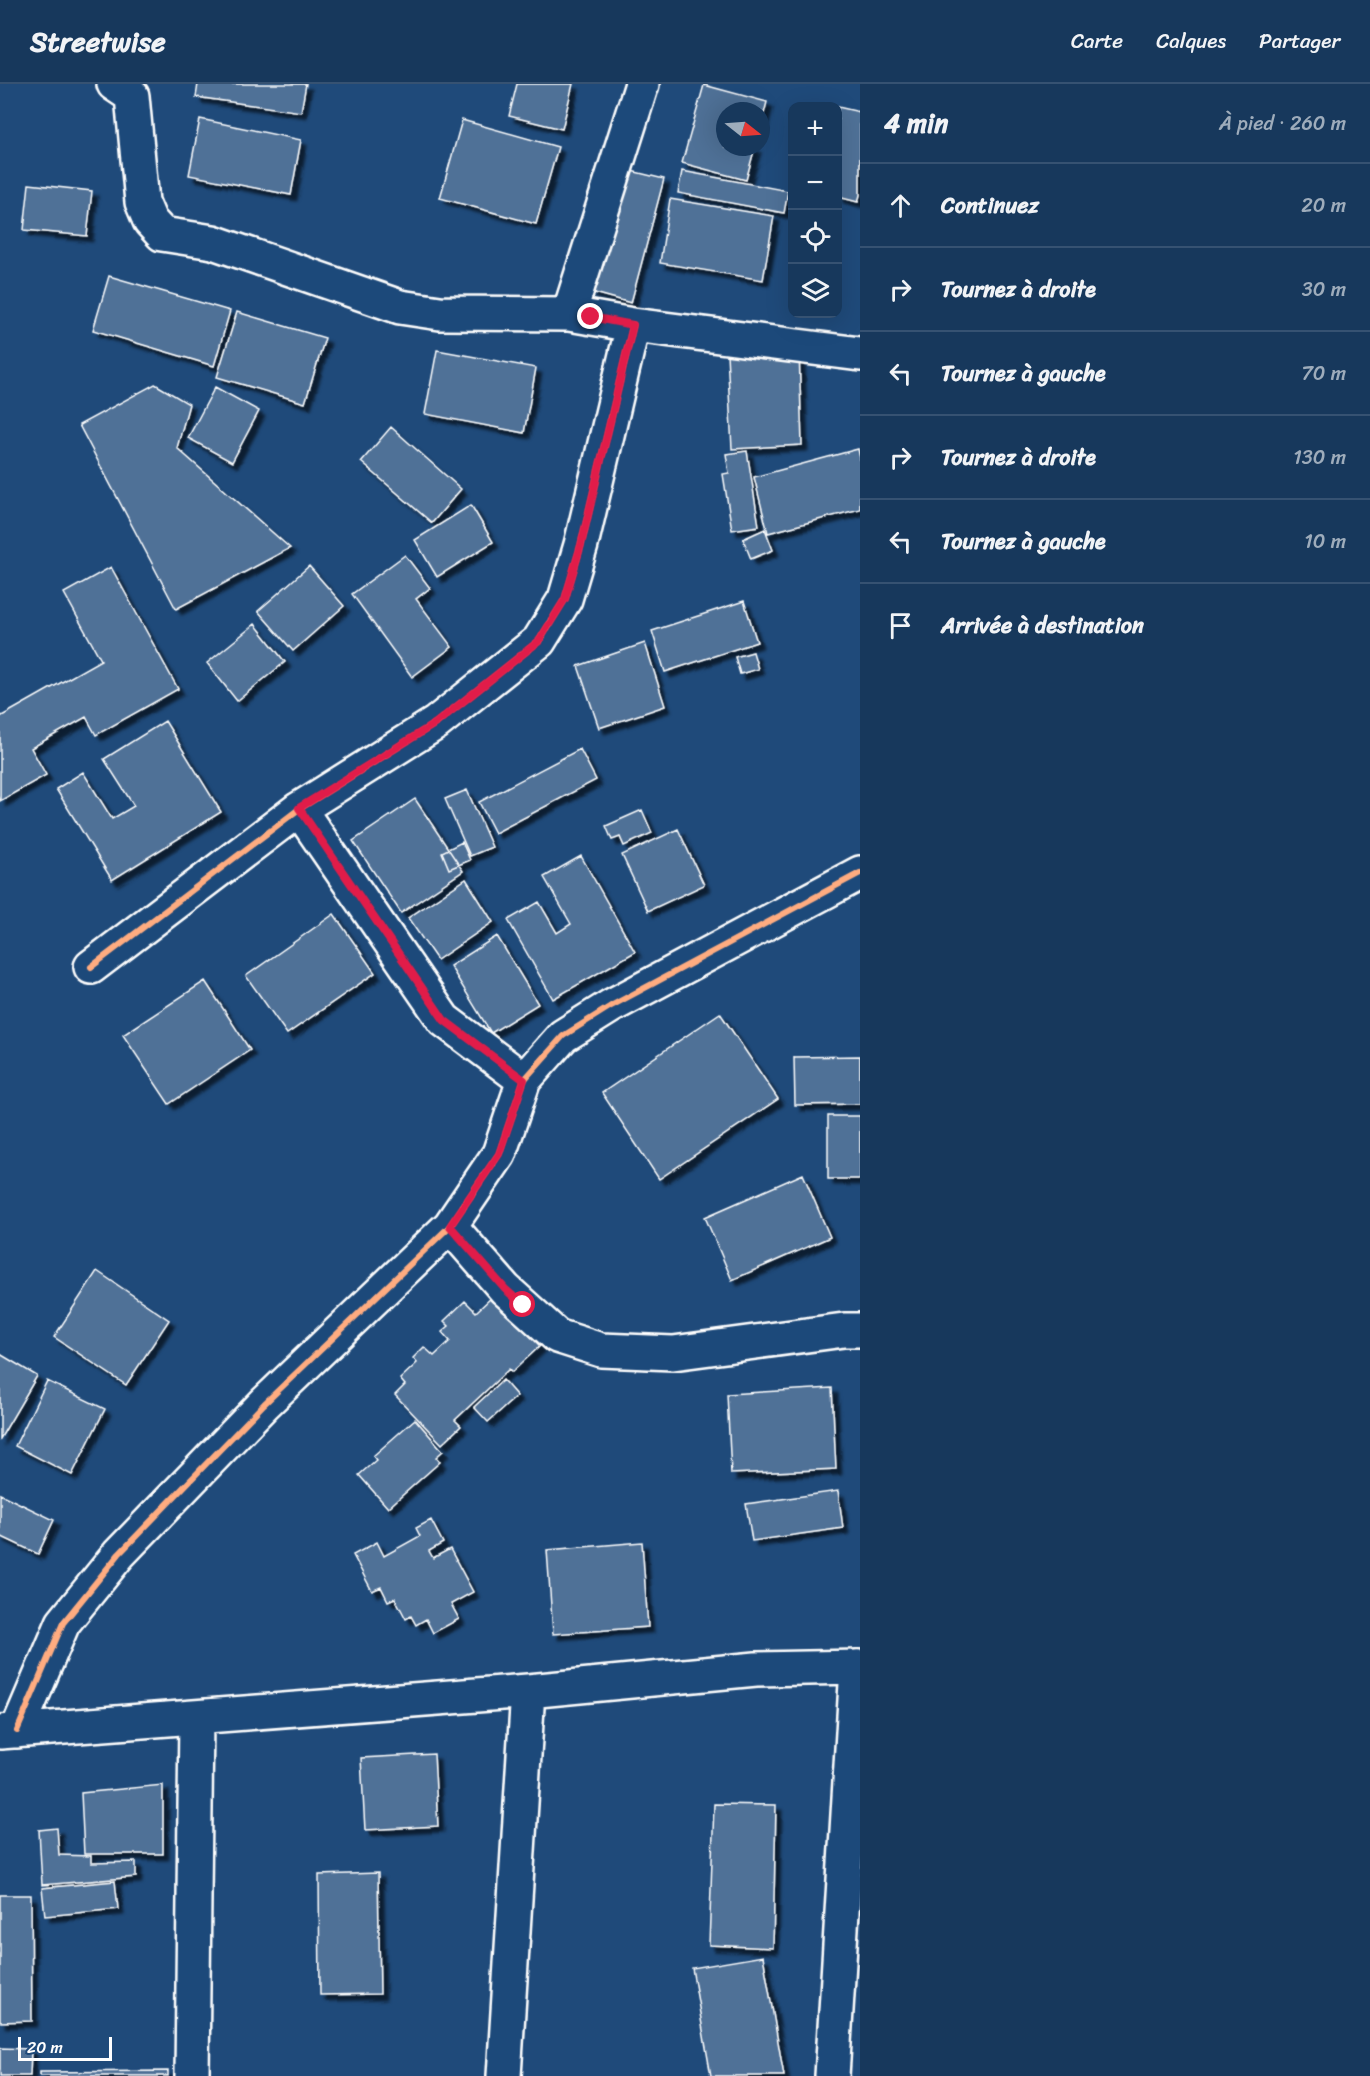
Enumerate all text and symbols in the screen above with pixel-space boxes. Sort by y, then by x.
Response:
text: Streetwise [30,17,166,66]
text: Carte [1071,22,1123,60]
text: Calques [1156,22,1226,60]
text: Partager [1259,22,1340,60]
text: 4 min [884,100,948,146]
north arrow [716,102,770,156]
map controls [788,102,842,318]
button: + [788,102,842,156]
text: À pied · 260 m [1219,106,1346,141]
button: − [788,156,842,210]
text: Continuez [941,186,1039,225]
text: 20 m [1301,188,1346,223]
icon: ahead [884,189,917,222]
button: locate [788,210,842,264]
button: layers [788,264,842,318]
text: Tournez à droite [941,270,1096,309]
text: 30 m [1302,272,1346,307]
icon: right [884,273,917,306]
route end [577,303,603,329]
text: Tournez à gauche [941,354,1106,393]
text: 70 m [1301,356,1346,391]
icon: left [884,357,917,390]
text: Tournez à droite [941,438,1096,477]
text: 130 m [1293,440,1346,475]
icon: right [884,441,917,474]
text: Tournez à gauche [941,522,1106,561]
text: 10 m [1304,524,1346,559]
icon: left [884,525,917,558]
text: Arrivée à destination [941,606,1144,645]
icon: arrive [884,609,917,642]
route start [509,1291,535,1317]
text: 20 m [27,2033,63,2062]
scale bar [18,2034,112,2062]

